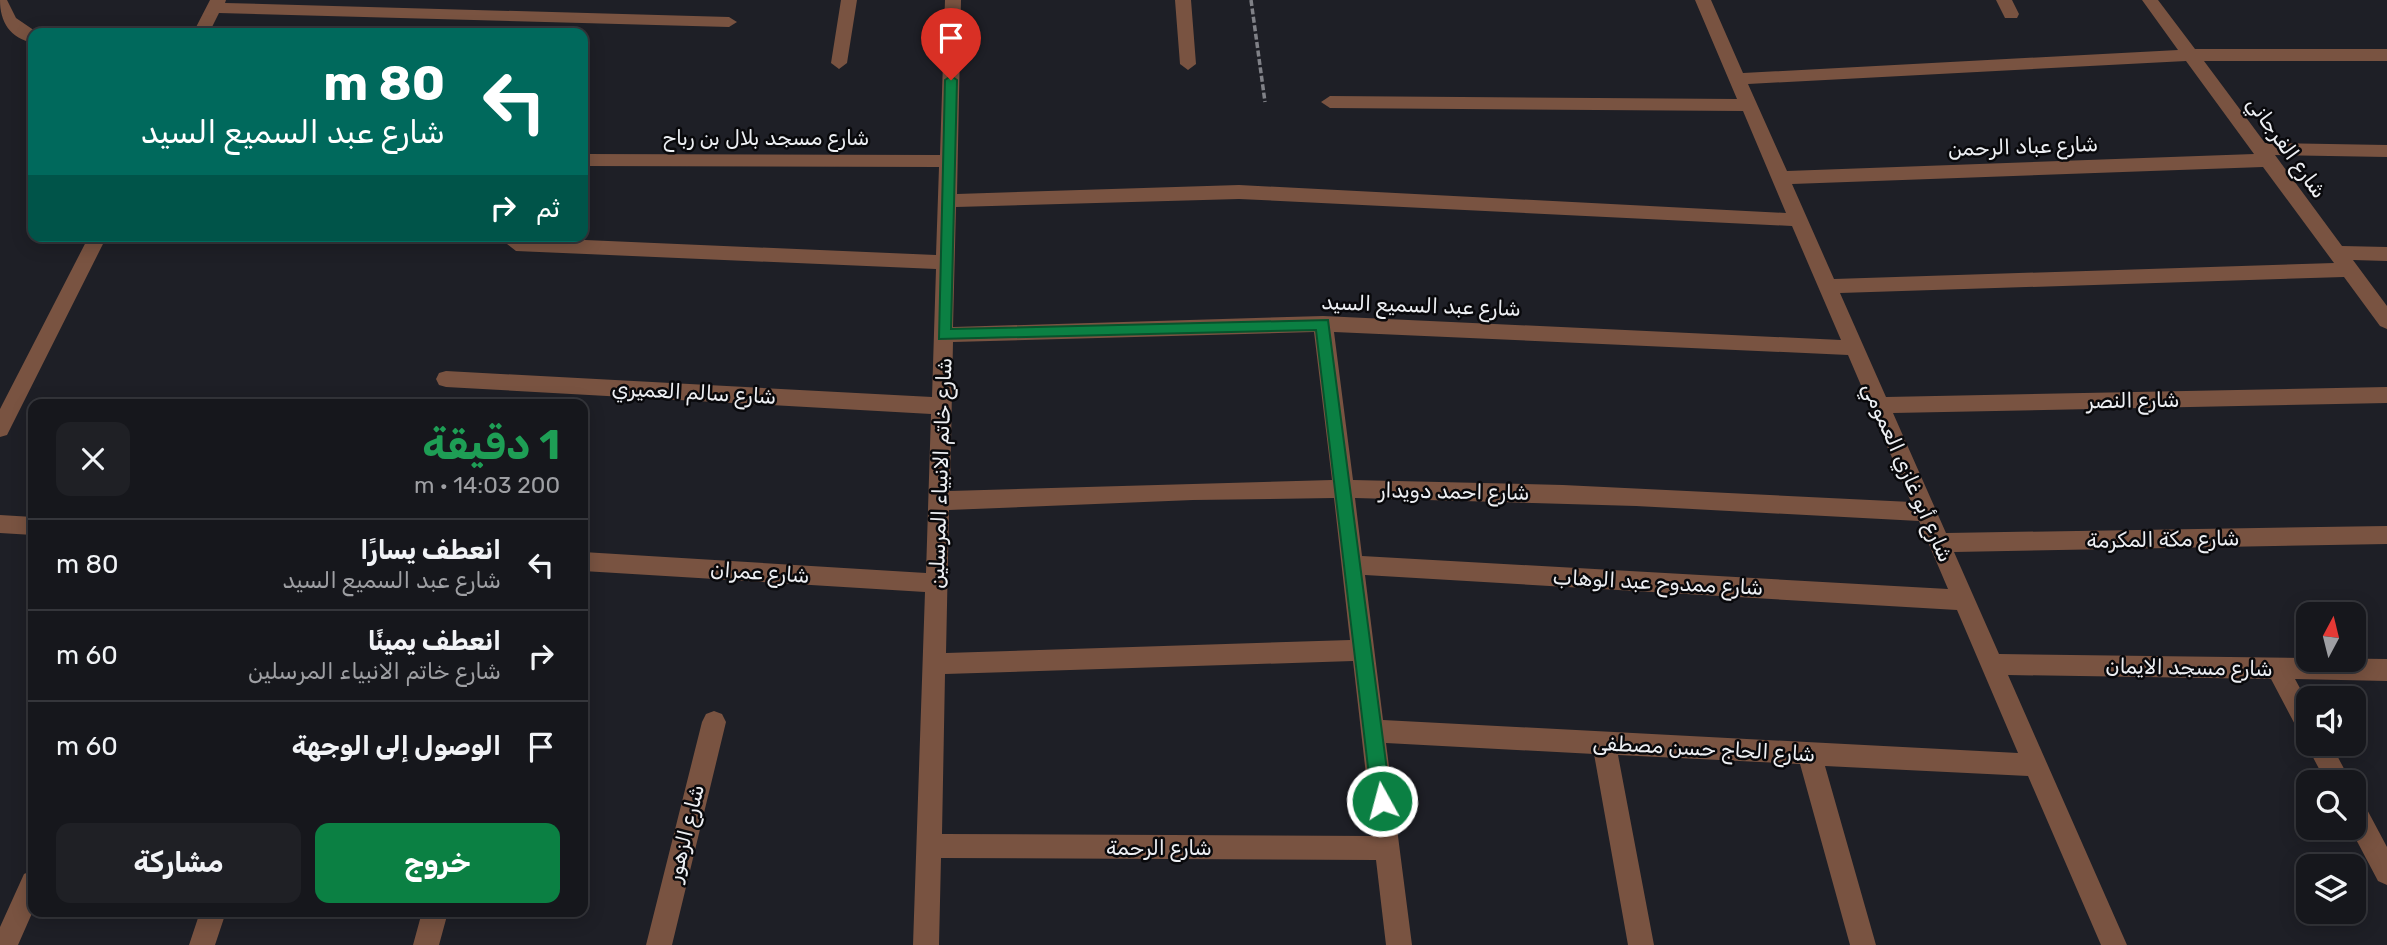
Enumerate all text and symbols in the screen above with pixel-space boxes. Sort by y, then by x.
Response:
pin [921,8,981,80]
icon: arrive [932,19,970,57]
text: 80 m [323,54,445,112]
icon: left [469,56,560,147]
street label: شارع الفرجاني [2239,91,2332,205]
text: شارع عبد السميع السيد [141,113,445,151]
street label: شارع مسجد بلال بن رباح [663,125,869,152]
street label: شارع عباد الرحمن [1947,131,2099,163]
icon: right [484,189,522,227]
text: ثم [536,193,560,224]
street label: شارع عبد السميع السيد [1321,289,1521,324]
street label: شارع خاتم الانبياء المرسلين [923,357,959,589]
street label: شارع سالم العميري [611,375,777,411]
street label: شارع أبو غازي العمومي [1853,378,1959,567]
street label: شارع النصر [2084,387,2180,415]
text: 1 دقيقة [422,420,560,470]
button: close [56,422,130,496]
text: 200 m · 14:03 [414,471,560,499]
street label: شارع احمد دويدار [1376,477,1530,507]
street label: شارع مكة المكرمة [2086,525,2240,555]
text: انعطف يسارًا [360,535,501,566]
icon: left [522,546,560,584]
text: 80 m [56,549,119,580]
street label: شارع عمران [709,556,810,590]
street label: شارع ممدوح عبد الوهاب [1552,564,1764,602]
text: شارع عبد السميع السيد [282,566,501,594]
north arrow [2296,602,2366,672]
map controls [2296,602,2366,924]
text: انعطف يمينًا [368,626,501,657]
icon: right [522,637,560,675]
text: 60 m [56,640,118,671]
street label: شارع مسجد الايمان [2105,653,2273,683]
text: شارع خاتم الانبياء المرسلين [248,657,501,685]
button: sound [2296,686,2366,756]
icon: arrive [522,728,560,766]
street label: شارع الحاج حسن مصطفى [1592,730,1816,768]
text: 60 m [56,731,118,762]
text: الوصول إلى الوجهة [292,731,501,762]
position arrow [1345,764,1419,838]
button: search [2296,770,2366,840]
street label: شارع الزهور [660,782,711,887]
button: مشاركة [56,823,301,903]
button: خروج [315,823,560,903]
street label: شارع الرحمة [1106,835,1212,862]
button: layers [2296,854,2366,924]

